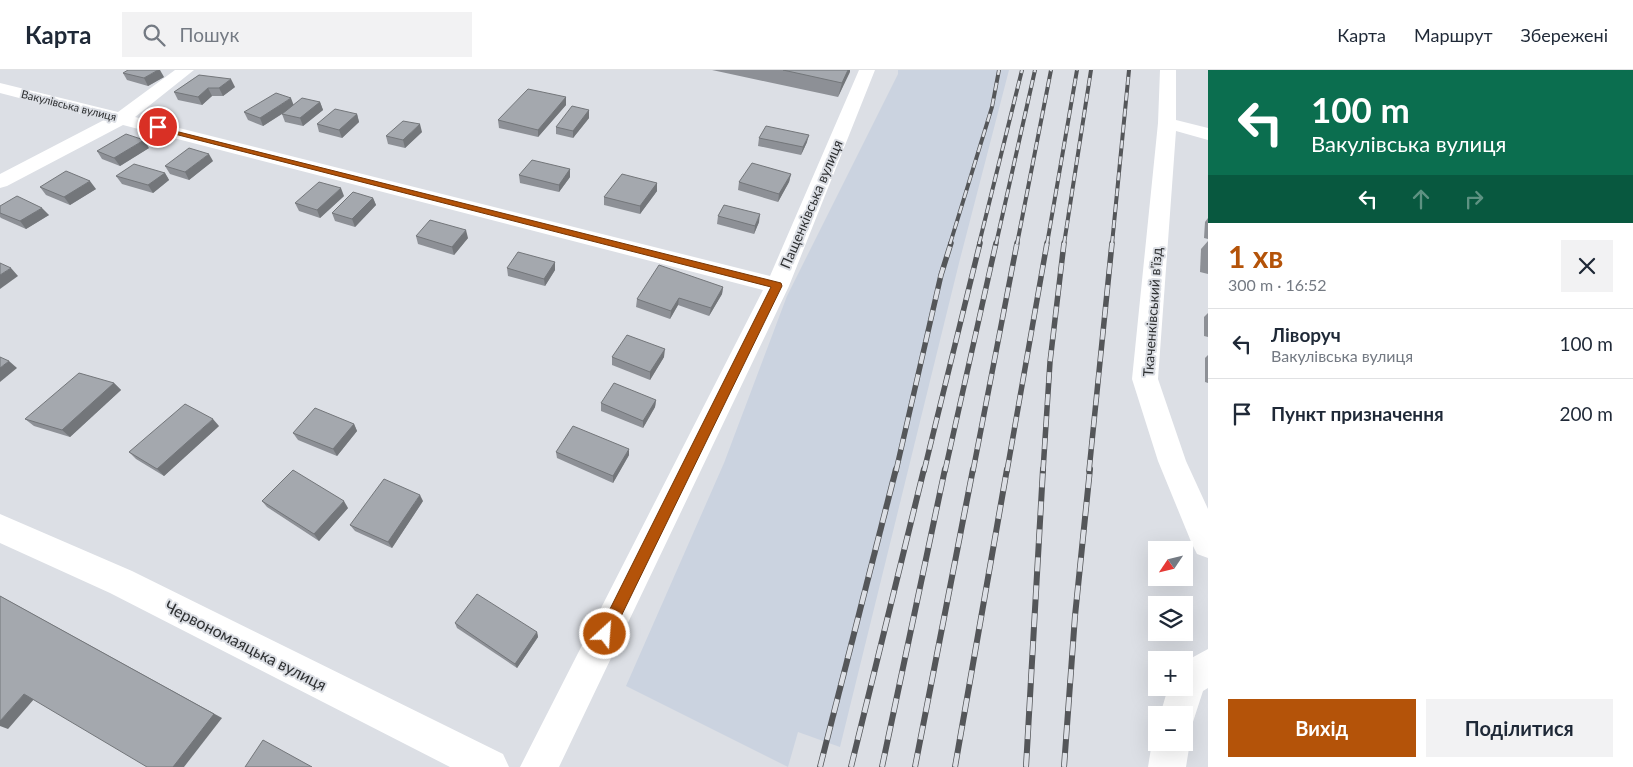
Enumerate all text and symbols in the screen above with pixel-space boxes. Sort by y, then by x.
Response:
search box [122,12,472,57]
text: Карта [25,20,92,49]
icon: search [140,21,168,49]
text: Пошук [180,23,239,46]
text: Карта [1337,24,1386,46]
text: Маршрут [1414,24,1493,46]
text: Збережені [1521,24,1608,46]
street label: Вакулівська вулиця [20,87,118,123]
text: 100 m [1311,88,1410,130]
icon: left [1228,90,1293,155]
pin [137,106,179,148]
icon: arrive [144,113,172,141]
text: Вакулівська вулиця [1311,130,1506,157]
street label: Пащенківська вулиця [776,137,846,271]
icon: left [1354,185,1382,213]
icon: ahead [1407,185,1435,213]
icon: right [1460,185,1488,213]
text: 1 хв [1228,238,1283,274]
button: close [1561,240,1613,292]
street label: Ткаченківський в'їзд [1139,247,1165,377]
text: 300 m · 16:52 [1228,275,1327,294]
text: Ліворуч [1271,323,1341,346]
icon: left [1228,330,1256,358]
text: 100 m [1559,332,1613,355]
text: Вакулівська вулиця [1271,346,1413,365]
icon: arrive [1228,400,1256,428]
text: Пункт призначення [1271,402,1444,425]
text: 200 m [1559,402,1613,425]
north arrow [1148,541,1192,586]
map controls [1148,541,1193,751]
street label: Червономаяцька вулиця [162,596,330,694]
button: layers [1148,596,1193,641]
position arrow [578,607,630,659]
button: + [1148,651,1193,696]
button: Вихід [1228,699,1416,757]
button: Поділитися [1426,699,1613,757]
button: − [1148,706,1193,751]

